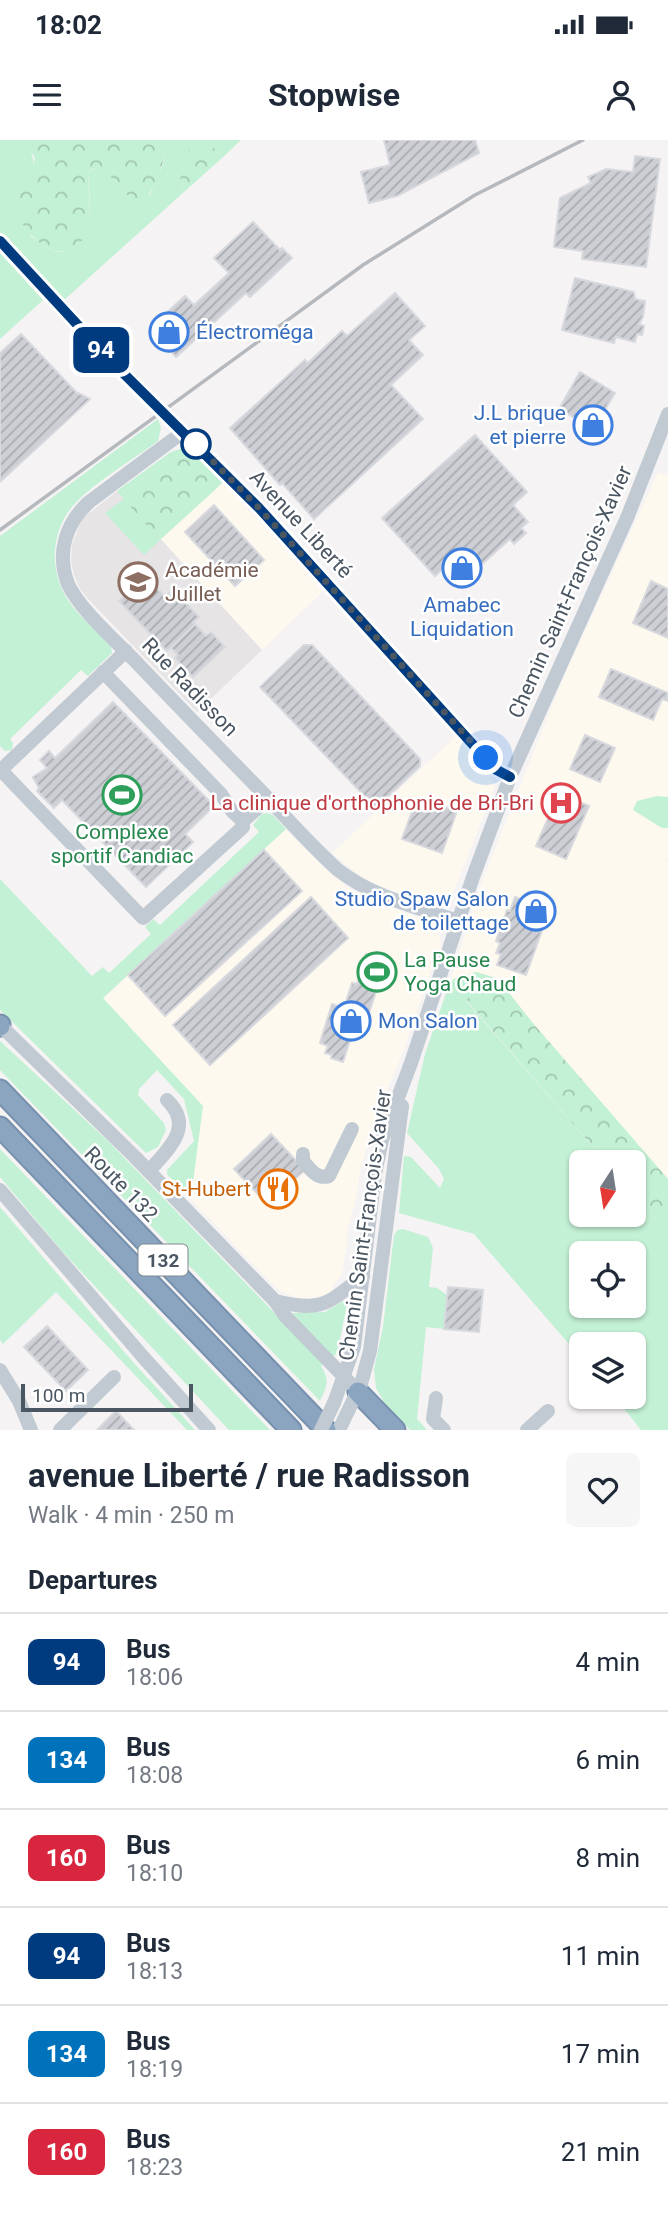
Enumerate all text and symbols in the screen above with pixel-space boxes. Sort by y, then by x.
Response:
text: 18:02 [35,10,102,40]
icon: menu [28,76,66,114]
text: Stopwise [268,76,400,114]
icon: person [602,76,640,114]
shop icon: Électroméga [148,311,190,353]
place label: Électroméga [196,320,314,344]
line badge: 94 [70,327,132,373]
text: 94 [87,336,115,364]
place label: J.L brique et pierre [474,401,566,449]
shop icon: J.L brique et pierre [572,404,614,446]
unlabelled marker [181,429,211,459]
street label: Chemin Saint-François-Xavier [503,462,637,722]
street label: Avenue Liberté [245,465,357,583]
shop icon: Amabec Liquidation [441,547,483,589]
place label: Académie Juillet [165,558,259,606]
school or university icon: Académie Juillet [117,561,159,603]
place label: Amabec Liquidation [410,593,514,641]
street label: Rue Radisson [137,633,243,741]
your location [468,740,503,775]
sports icon: Complexe sportif Candiac [101,774,143,816]
hospital icon: La clinique d'orthophonie de Bri-Bri [540,782,582,824]
place label: La clinique d'orthophonie de Bri-Bri [210,791,534,815]
place label: Complexe sportif Candiac [51,820,193,868]
place label: Studio Spaw Salon de toilettage [335,887,509,935]
shop icon: Studio Spaw Salon de toilettage [515,890,557,932]
place label: La Pause Yoga Chaud [404,948,516,996]
sports icon: La Pause Yoga Chaud [356,951,398,993]
shop icon: Mon Salon [330,1000,372,1042]
place label: Mon Salon [378,1009,478,1033]
street label: Chemin Saint-François-Xavier [334,1088,396,1362]
street label: Route 132 [79,1141,163,1227]
north arrow [569,1150,646,1227]
map controls [569,1150,646,1409]
restaurant icon: St-Hubert [257,1168,299,1210]
place label: St-Hubert [162,1177,251,1201]
button: locate [569,1241,646,1318]
road number: 132 [138,1244,188,1276]
button: layers [569,1332,646,1409]
scale bar [21,1381,192,1413]
text: 100 m [32,1384,85,1407]
button: heart [566,1453,640,1527]
text: avenue Liberté / rue Radisson [28,1456,470,1495]
text: Walk · 4 min · 250 m [28,1502,234,1529]
text: Departures [28,1565,158,1595]
text: Bus [126,1634,171,1664]
text: 4 min [575,1647,640,1677]
text: 94 [53,1648,80,1676]
text: 18:06 [126,1664,183,1691]
text: Bus [126,1732,171,1762]
text: 6 min [575,1745,640,1775]
text: 134 [46,1746,87,1774]
text: 18:08 [126,1762,183,1789]
text: Bus [126,1830,171,1860]
text: 8 min [575,1843,640,1873]
text: 160 [46,1844,87,1872]
text: 18:10 [126,1860,183,1887]
text: Bus [126,1928,171,1958]
text: 11 min [561,1941,640,1971]
text: 94 [53,1942,80,1970]
text: 18:13 [126,1958,183,1985]
text: Bus [126,2026,171,2056]
text: 17 min [561,2039,640,2069]
text: 134 [46,2040,87,2068]
text: 18:19 [126,2056,183,2083]
text: Bus [126,2124,171,2154]
text: 21 min [561,2137,640,2167]
text: 160 [46,2138,87,2166]
text: 18:23 [126,2154,183,2181]

